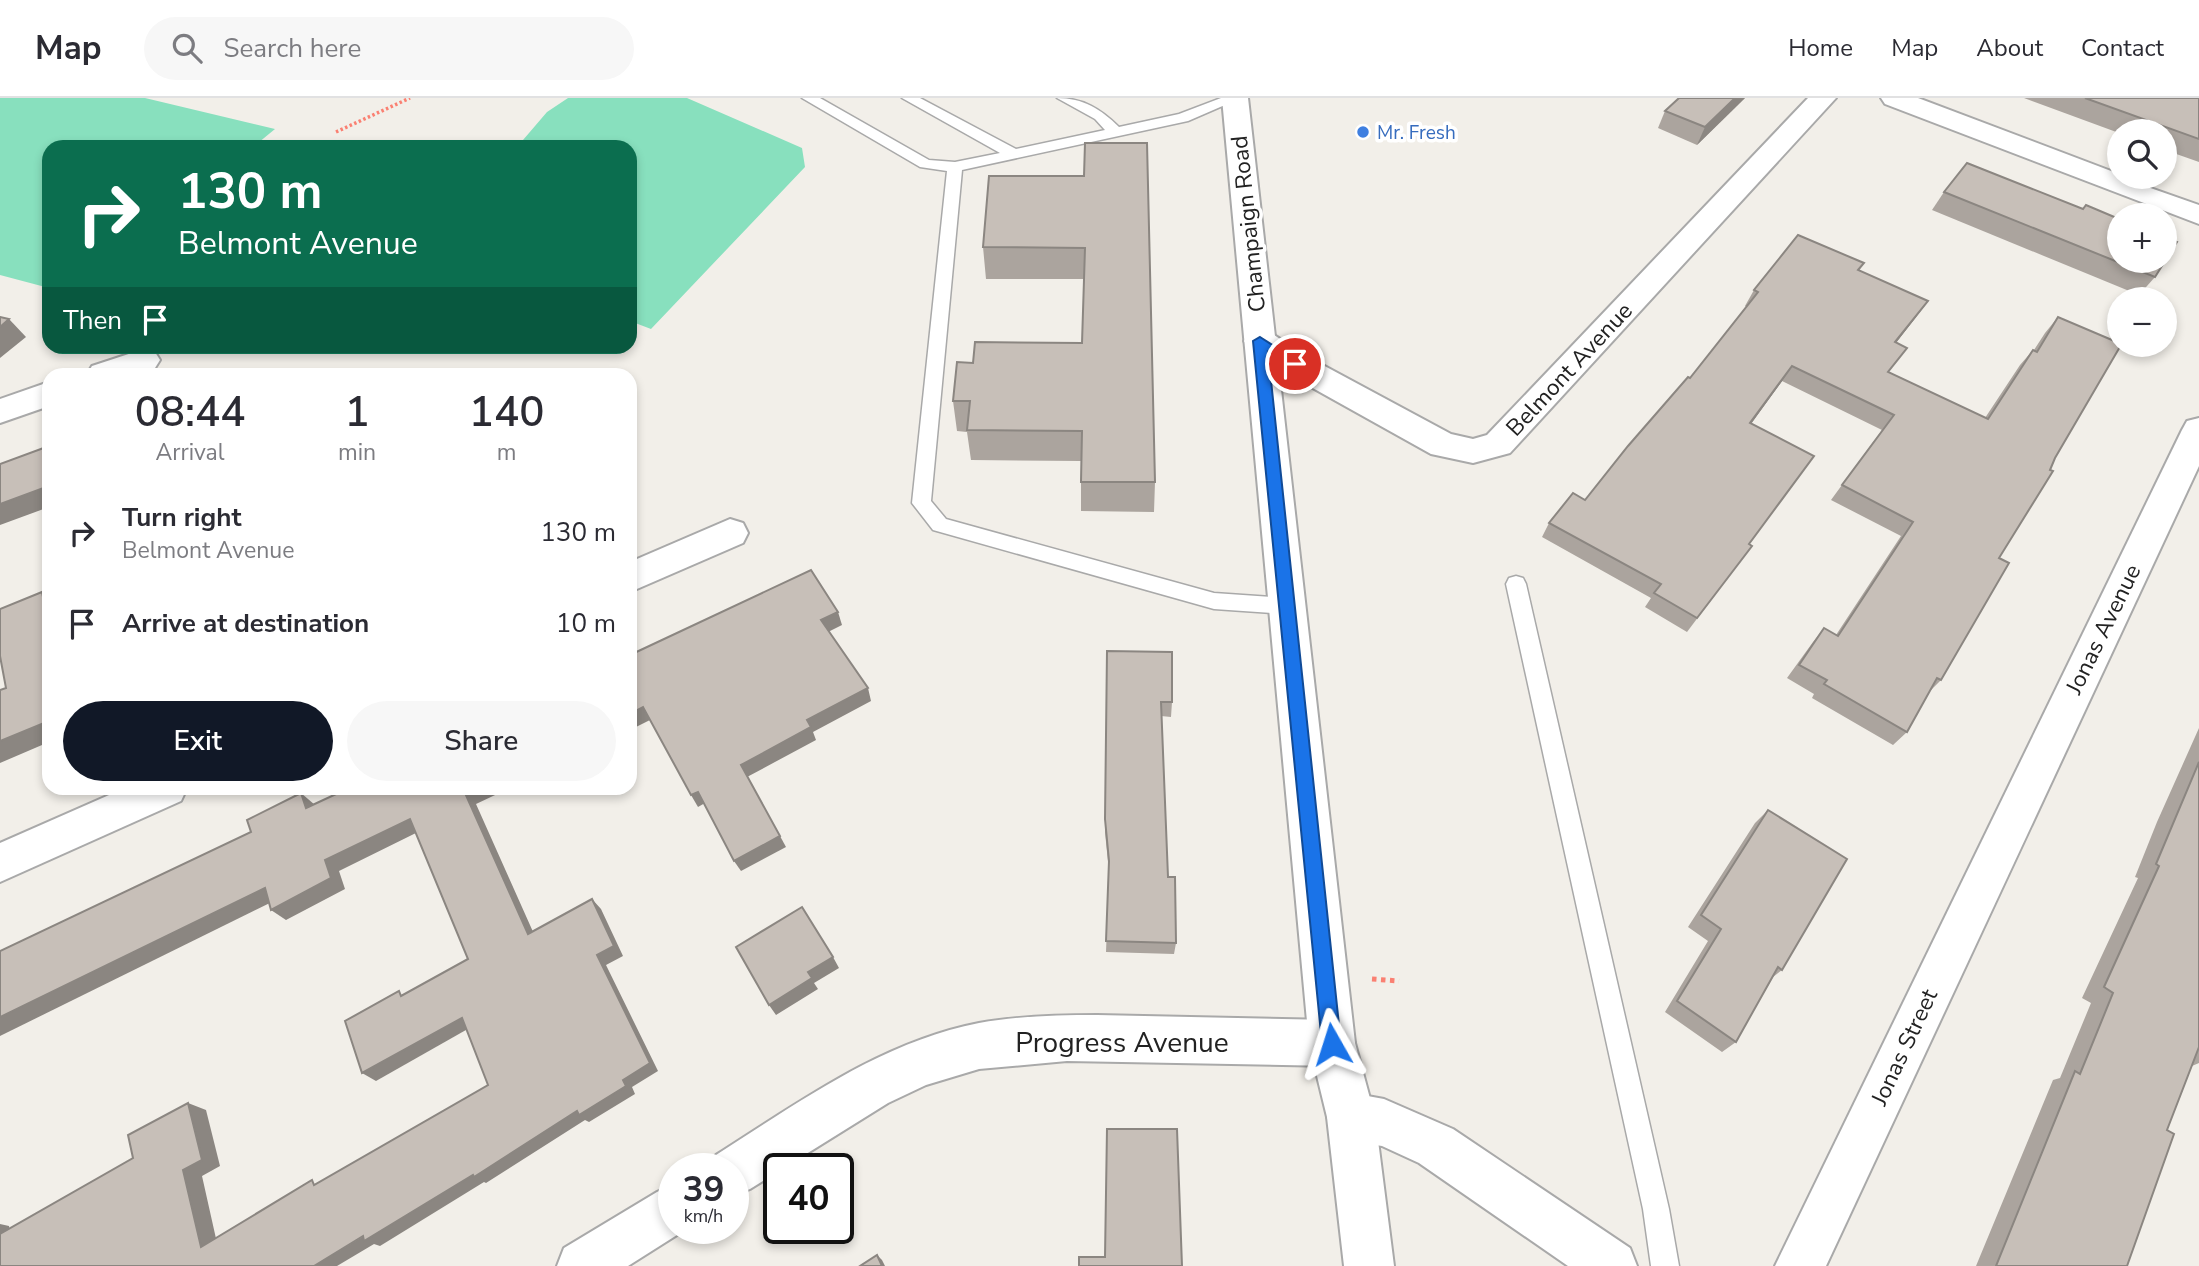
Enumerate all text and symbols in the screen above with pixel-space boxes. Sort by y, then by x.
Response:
search box [144,17,634,80]
text: Map [35,26,102,71]
icon: search [168,29,206,67]
text: Search here [224,31,361,66]
text: Home [1788,32,1853,64]
text: Map [1891,32,1938,64]
text: About [1976,32,2043,64]
text: Contact [2081,32,2164,64]
map controls [2107,119,2177,357]
button: search [2107,119,2177,189]
place label: Mr. Fresh [1377,120,1456,146]
marker: Mr. Fresh [1355,124,1371,140]
street label: Champaign Road [1224,134,1273,314]
text: 130 m [178,158,322,225]
icon: right [63,168,154,259]
button: + [2107,203,2177,273]
text: Belmont Avenue [178,222,418,265]
button: − [2107,287,2177,357]
street label: Belmont Avenue [1499,296,1639,443]
icon: arrive [136,301,174,339]
text: Then [63,303,122,338]
pin [1265,334,1325,394]
icon: arrive [1276,345,1314,383]
text: 08:44 [135,384,245,441]
text: 1 [344,384,370,441]
text: 140 [469,384,544,441]
text: Arrival [155,437,225,468]
text: min [338,437,376,468]
text: m [497,437,516,468]
text: Turn right [122,500,241,535]
icon: right [63,514,101,552]
text: 130 m [540,515,616,550]
text: Belmont Avenue [122,535,294,566]
street label: Jonas Avenue [2058,559,2148,700]
icon: arrive [63,605,101,643]
text: Arrive at destination [122,606,369,641]
text: 10 m [556,606,616,641]
button: Exit [63,701,333,781]
button: Share [347,701,616,781]
street label: Jonas Street [1864,983,1945,1111]
position arrow [1295,1007,1369,1081]
street label: Progress Avenue [1015,1024,1229,1062]
speed limit sign: 40 [763,1153,854,1244]
text: 39 [682,1166,725,1213]
text: km/h [684,1204,723,1228]

